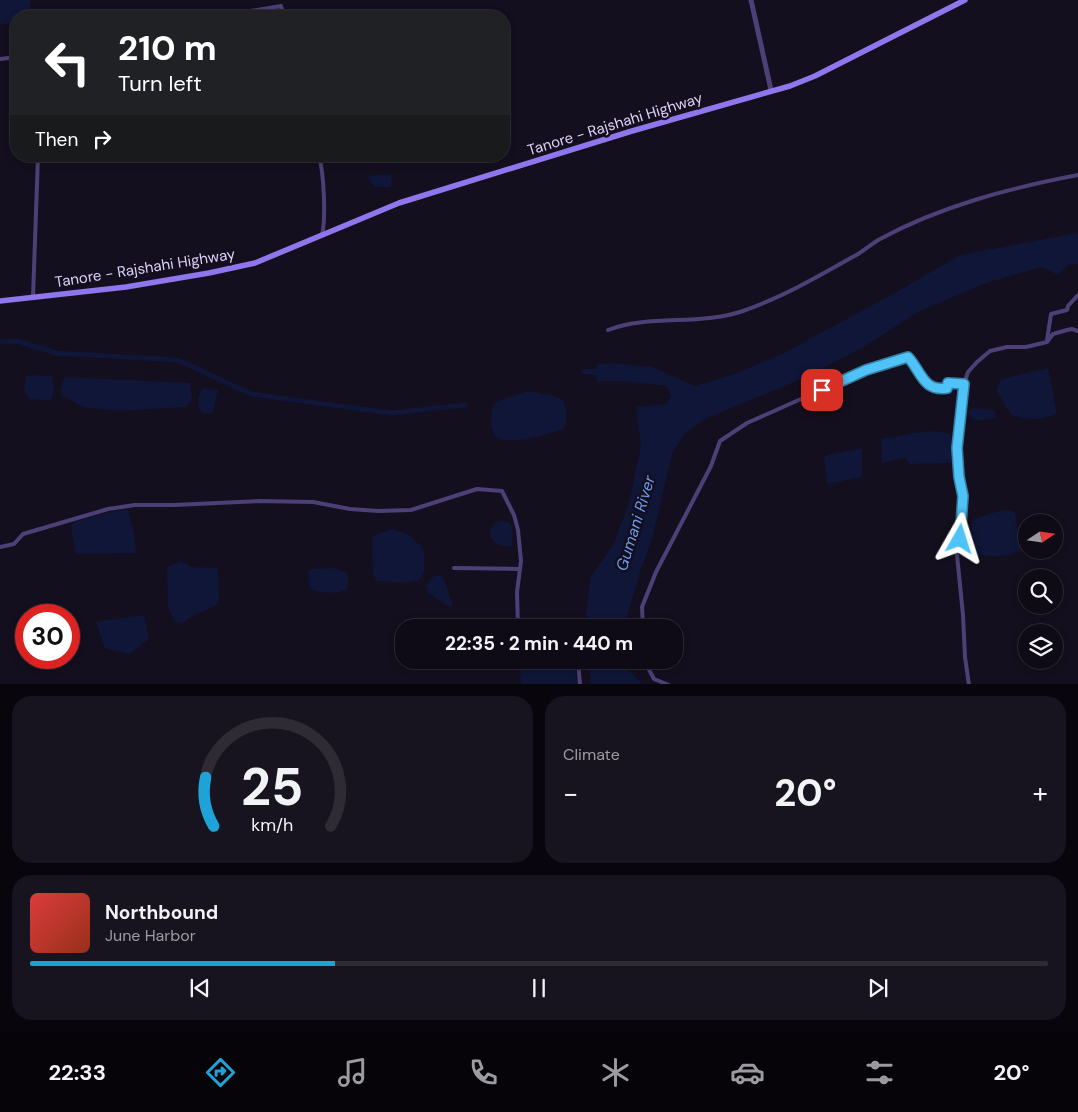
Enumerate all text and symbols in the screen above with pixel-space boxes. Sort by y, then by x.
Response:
text: 210 m [118,25,217,71]
icon: left [35,30,100,95]
text: Turn left [118,69,202,98]
street label: Tanore - Rajshahi Highway [525,88,706,160]
icon: right [88,125,116,153]
text: Then [35,127,78,152]
street label: Tanore - Rajshahi Highway [53,244,237,292]
pin [801,369,843,411]
icon: arrive [808,376,836,404]
water label: Gumani River [611,472,660,573]
position arrow [933,512,985,564]
north arrow [1018,514,1062,559]
map controls [1018,514,1063,669]
button: search [1018,569,1063,614]
speed limit sign: 30 [15,604,80,669]
button: layers [1018,624,1063,669]
text: 22:35 · 2 min · 440 m [445,631,633,656]
text: Climate [563,744,620,765]
text: 25 [241,753,304,821]
text: 20° [774,768,837,818]
text: − [563,775,578,812]
text: + [1033,775,1048,812]
text: km/h [251,813,294,837]
text: Northbound [105,900,218,925]
text: June Harbor [105,925,196,946]
icon: previous [186,974,214,1002]
icon: pause [525,974,553,1002]
icon: next [864,974,892,1002]
icon: directions [203,1055,238,1090]
icon: music [335,1055,370,1090]
icon: phone [466,1055,501,1090]
icon: climate [598,1055,633,1090]
icon: car [730,1055,765,1090]
icon: filters [862,1055,897,1090]
text: 22:33 [48,1058,106,1087]
text: 20° [993,1058,1030,1087]

